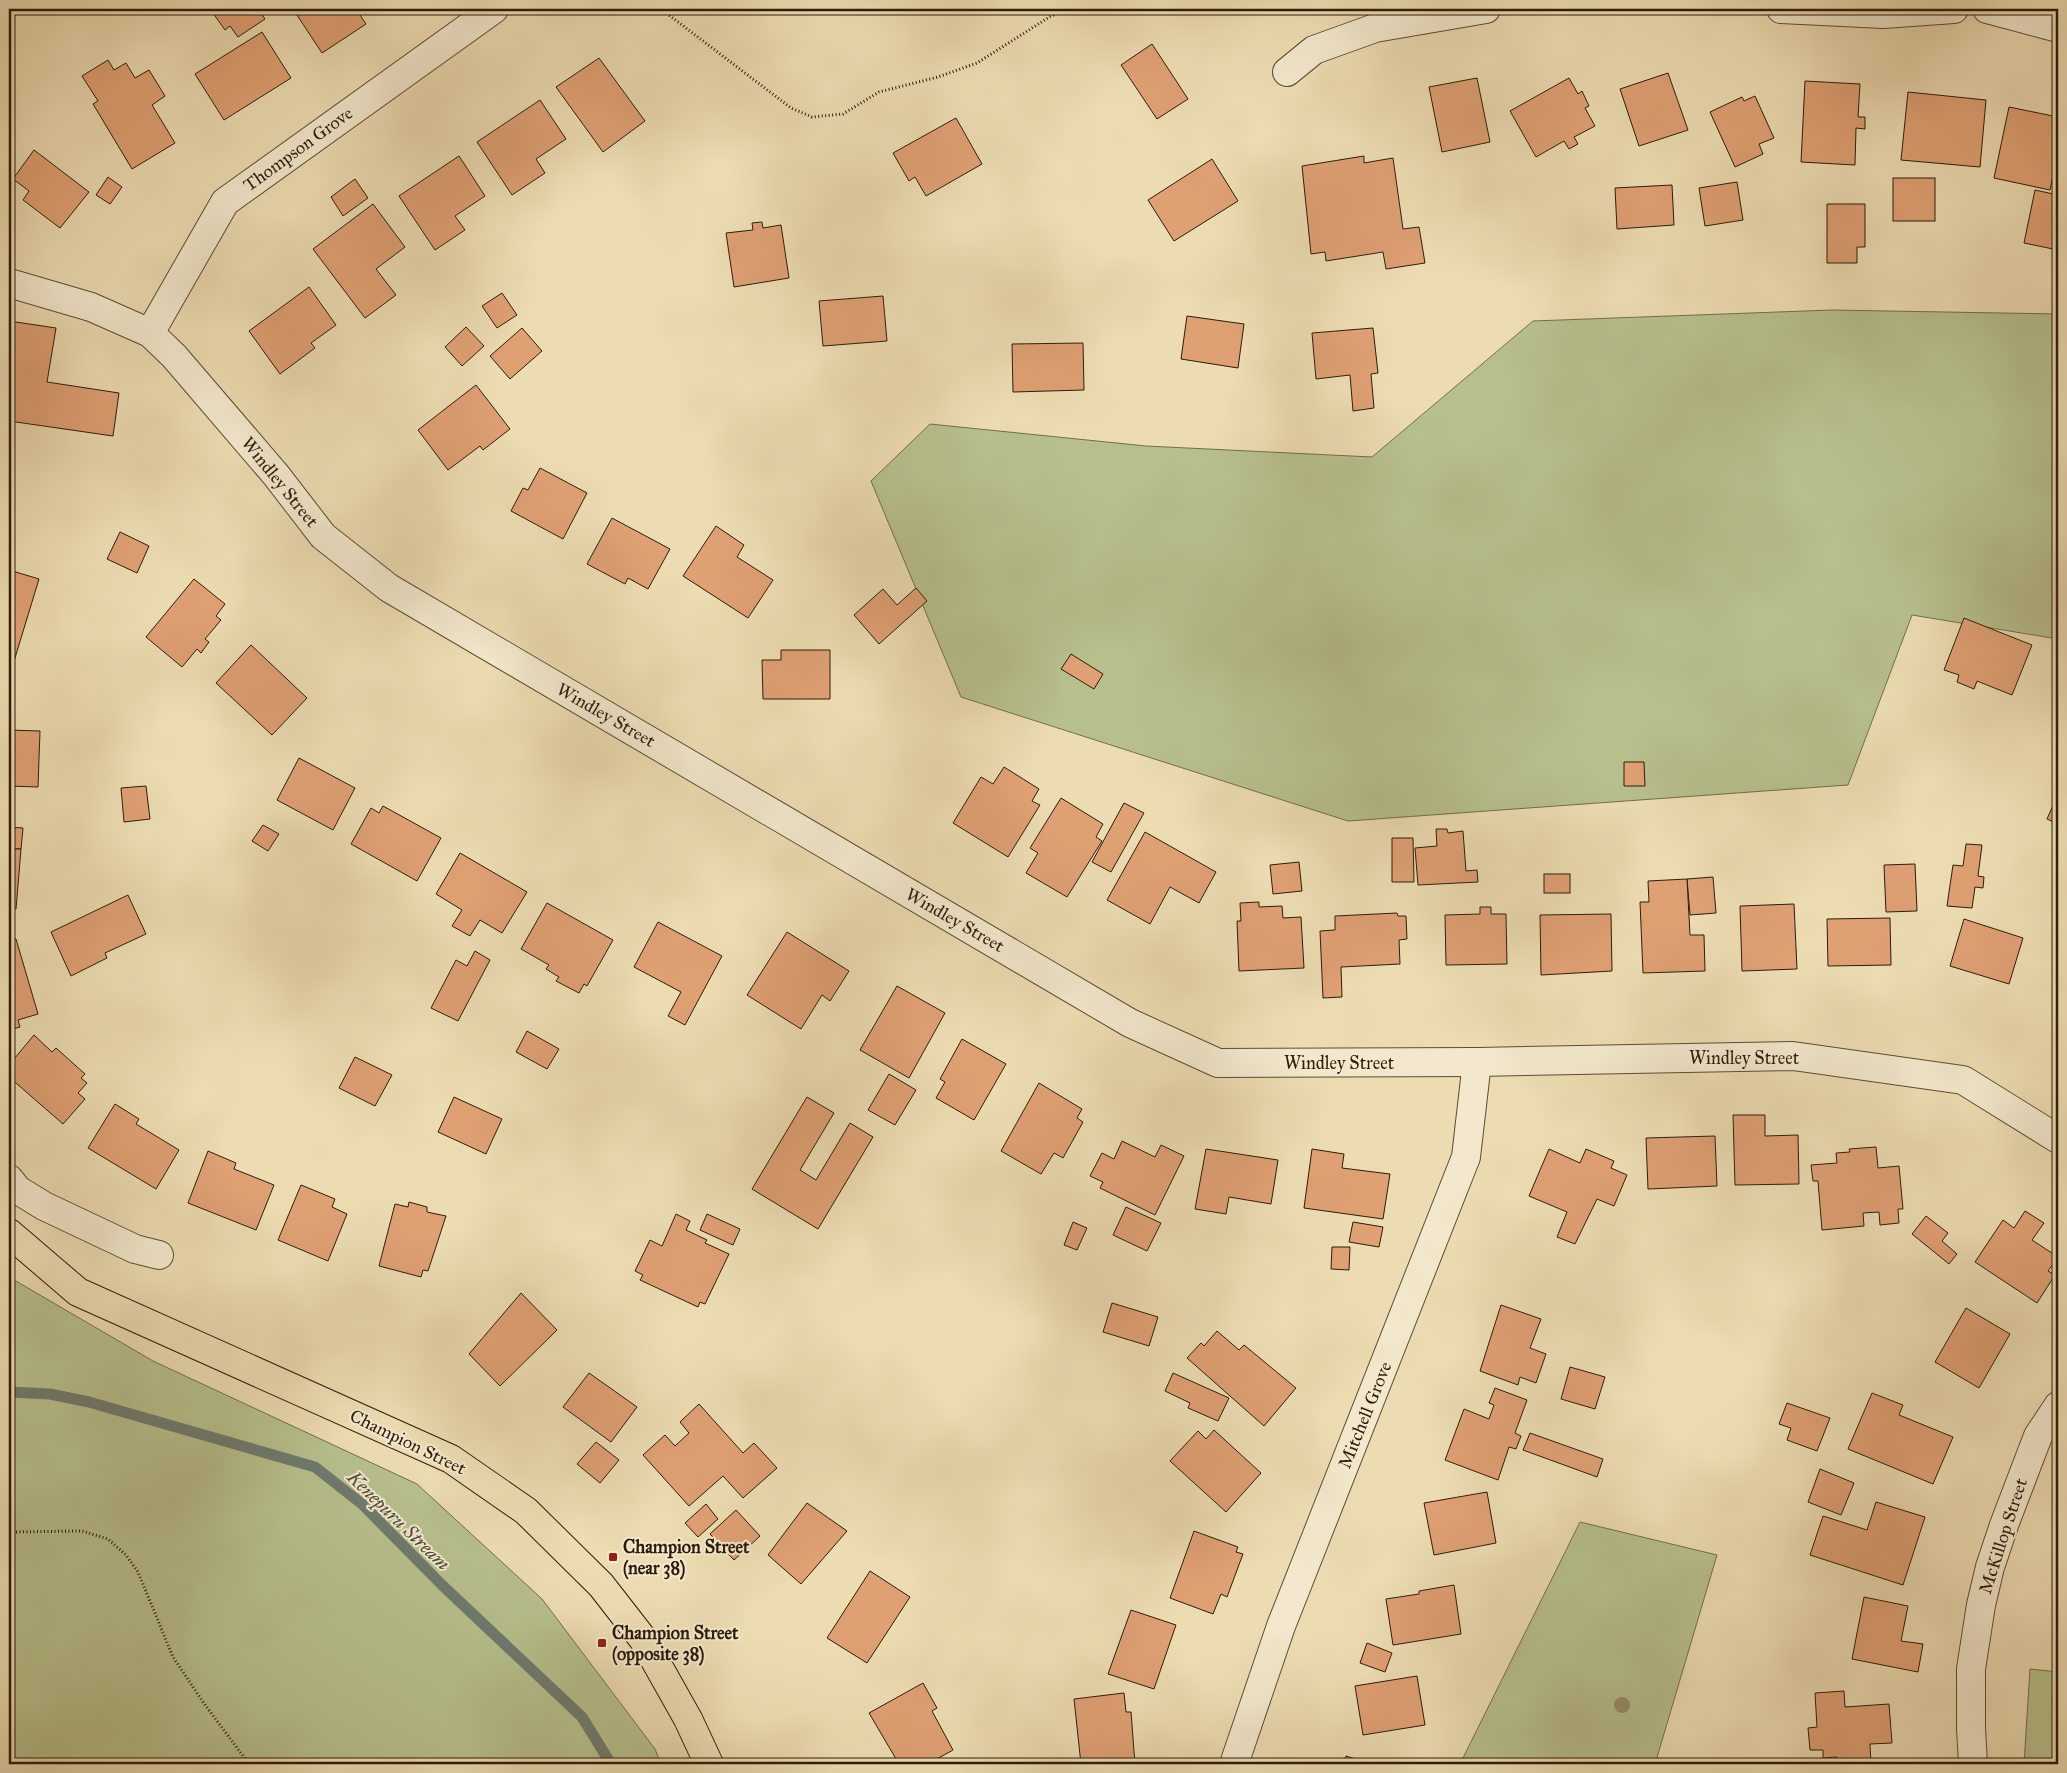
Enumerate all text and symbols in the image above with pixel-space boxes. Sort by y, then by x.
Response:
street label: Thompson Grove [239,102,357,196]
street label: Windley Street [237,432,324,532]
street label: Windley Street [553,678,660,752]
street label: Windley Street [902,883,1009,957]
street label: Windley Street [1689,1047,1800,1069]
street label: Windley Street [1284,1052,1395,1074]
street label: Mitchell Grove [1334,1358,1396,1472]
street label: Champion Street [346,1404,470,1480]
water label: Kenepuru Stream [341,1465,455,1576]
street label: McKillop Street [1974,1475,2032,1596]
place label: Champion Street (near 38) [623,1536,750,1580]
marker: Champion Street (near 38) [607,1551,619,1563]
place label: Champion Street (opposite 38) [612,1622,739,1666]
marker: Champion Street (opposite 38) [596,1637,608,1649]

